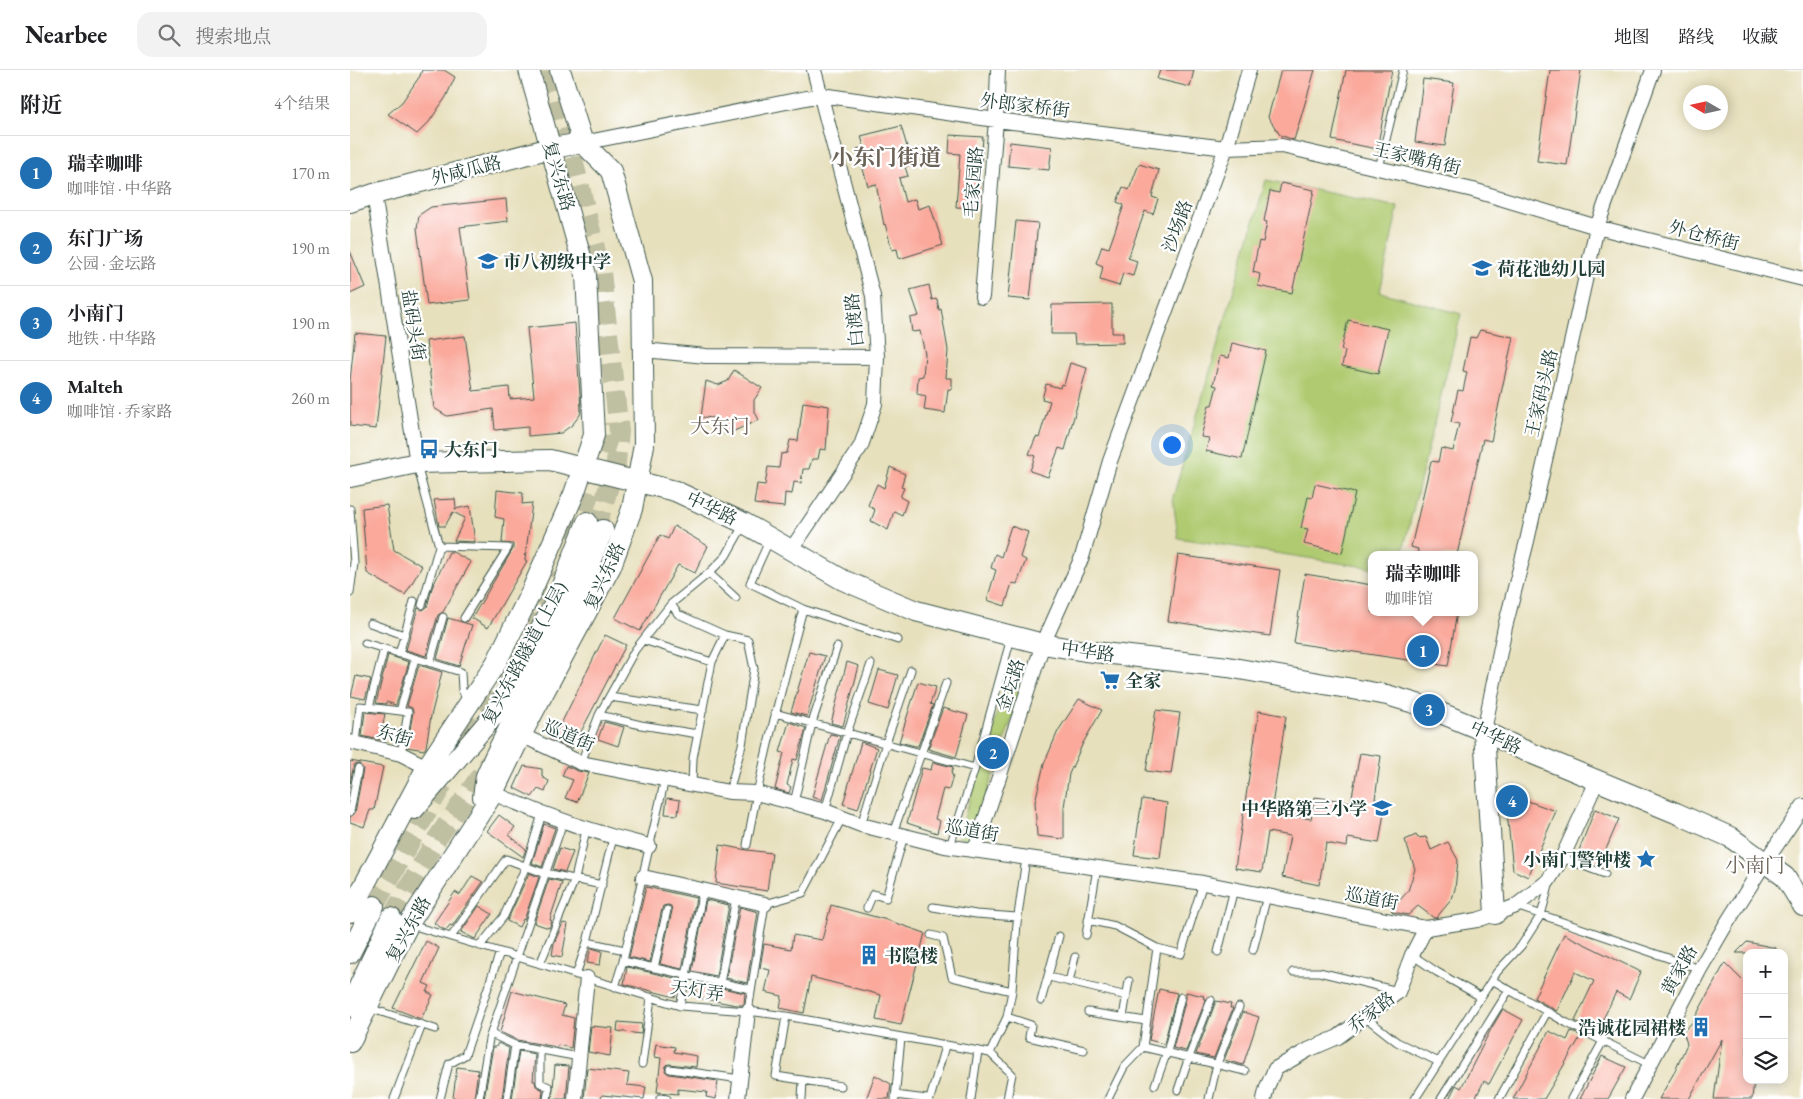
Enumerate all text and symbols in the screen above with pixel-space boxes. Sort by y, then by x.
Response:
search box [137,12,487,57]
text: Nearbee [25,19,107,50]
icon: search [155,21,183,49]
text: 搜索地点 [195,24,271,49]
text: 地图 [1614,25,1650,48]
text: 路线 [1678,25,1714,48]
text: 收藏 [1742,25,1778,48]
north arrow [1683,85,1728,130]
street label: 外郎家桥街 [979,88,1071,122]
text: 附近 [20,91,62,118]
text: 4个结果 [274,93,330,114]
street label: 王家嘴角街 [1371,137,1463,179]
street label: 复兴东路 [538,138,580,214]
district label: 小东门街道 [831,143,941,172]
street label: 毛家园路 [958,145,988,219]
street label: 外咸瓜路 [428,150,504,190]
text: 瑞幸咖啡 [67,151,143,176]
text: 1 [32,163,40,184]
text: 170 m [291,163,330,184]
text: 咖啡馆 · 中华路 [67,178,173,199]
street label: 沙场路 [1157,197,1197,255]
street label: 外仓桥街 [1666,215,1742,255]
text: 东门广场 [67,226,143,251]
text: 2 [32,238,40,259]
text: 190 m [291,238,330,259]
school or university icon: 市八初级中学 [477,250,499,272]
place label: 市八初级中学 [503,250,611,273]
text: 公园 · 金坛路 [67,253,157,274]
school or university icon: 荷花池幼儿园 [1471,257,1493,279]
place label: 荷花池幼儿园 [1497,257,1605,280]
street label: 盐码头街 [397,288,431,362]
street label: 白渡路 [840,292,868,348]
text: 小南门 [67,301,124,326]
text: 3 [32,313,40,334]
text: 190 m [291,313,330,334]
text: 地铁 · 中华路 [67,328,157,349]
street label: 王家码头路 [1520,347,1562,439]
text: Malteh [67,374,123,399]
text: 4 [32,388,40,409]
text: 260 m [291,388,330,409]
text: 咖啡馆 · 乔家路 [67,401,173,422]
district label: 大东门 [690,413,750,439]
your location [1159,432,1185,458]
bus stop icon: 大东门 [418,438,440,460]
place label: 大东门 [444,438,498,461]
street label: 中华路 [683,486,741,530]
street label: 复兴东路 [578,539,630,613]
popup [1368,551,1478,616]
text: 瑞幸咖啡 [1385,561,1461,586]
street label: 复兴东路隧道 (上层) [477,577,571,729]
text: 咖啡馆 [1385,588,1433,609]
pin: 1 [1407,632,1439,670]
street label: 中华路 [1060,636,1116,666]
street label: 金坛路 [991,656,1029,714]
supermarket icon: 全家 [1099,669,1121,691]
place label: 全家 [1125,669,1161,692]
pin: 3 [1413,691,1445,729]
street label: 巡道街 [540,714,598,756]
street label: 中华路 [1467,715,1525,759]
street label: 东街 [374,719,416,751]
pin: 2 [977,734,1009,772]
pin: 4 [1496,782,1528,820]
place label: 中华路第三小学 [1241,797,1367,820]
school or university icon: 中华路第三小学 [1371,797,1393,819]
street label: 巡道街 [943,814,1001,846]
place label: 小南门警钟楼 [1523,848,1631,871]
place icon: 小南门警钟楼 [1635,848,1657,870]
district label: 小南门 [1725,852,1785,878]
street label: 巡道街 [1343,882,1401,914]
street label: 复兴东路 [380,892,436,966]
street label: 黄家路 [1656,941,1702,999]
building icon: 书隐楼 [858,944,880,966]
place label: 书隐楼 [884,944,938,967]
map controls [1743,949,1788,1084]
button: + [1743,949,1788,994]
street label: 天灯弄 [669,975,725,1005]
street label: 乔家路 [1343,986,1399,1038]
button: − [1743,994,1788,1039]
place label: 浩诚花园裙楼 [1578,1016,1686,1039]
building icon: 浩诚花园裙楼 [1690,1016,1712,1038]
button: layers [1743,1039,1788,1084]

